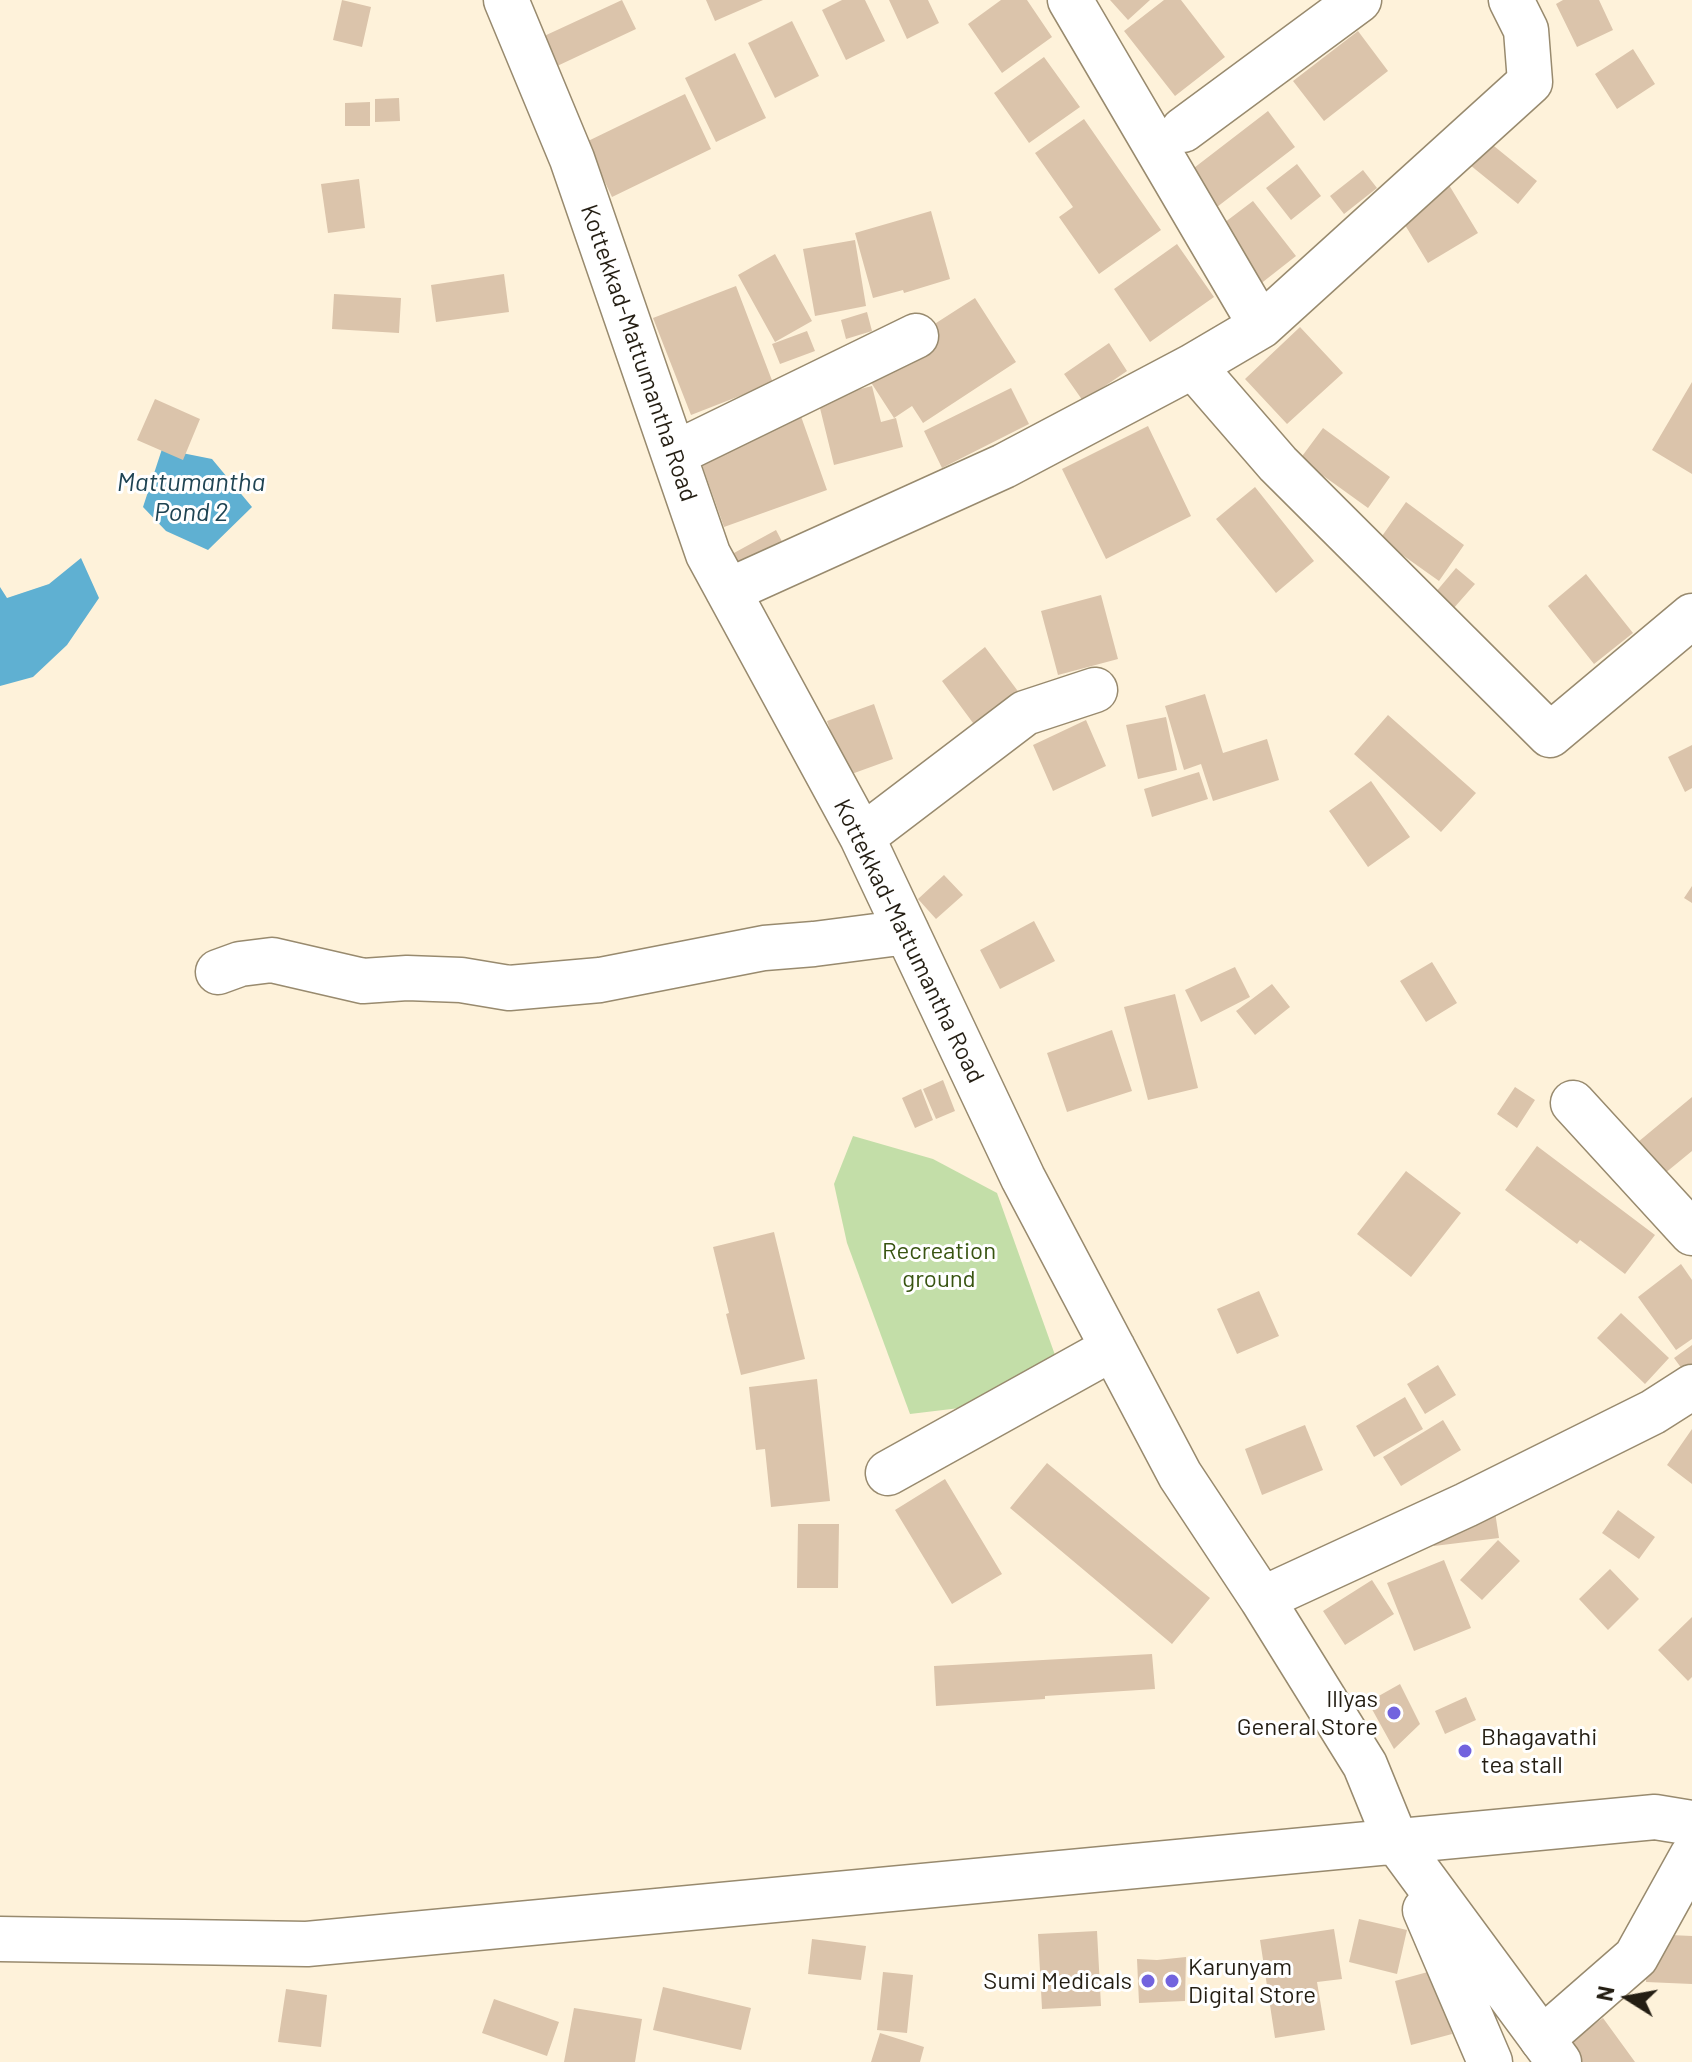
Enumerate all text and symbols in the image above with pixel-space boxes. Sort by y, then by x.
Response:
street label: Kottekkad-Mattumantha Road [575,201,703,505]
water label: Mattumantha Pond 2 [117,466,265,528]
street label: Kottekkad-Mattumantha Road [828,794,990,1088]
park label: Recreation ground [882,1237,996,1293]
place label: Illyas General Store [1237,1685,1378,1741]
marker: Illyas General Store [1385,1704,1403,1722]
place label: Bhagavathi tea stall [1481,1723,1597,1779]
marker: Bhagavathi tea stall [1456,1742,1474,1760]
place label: Karunyam Digital Store [1188,1953,1316,2009]
north arrow [1588,1958,1668,2038]
place label: Sumi Medicals [983,1967,1132,1995]
marker: Sumi Medicals [1139,1972,1157,1990]
marker: Karunyam Digital Store [1163,1972,1181,1990]
text: N [1590,1984,1619,2003]

